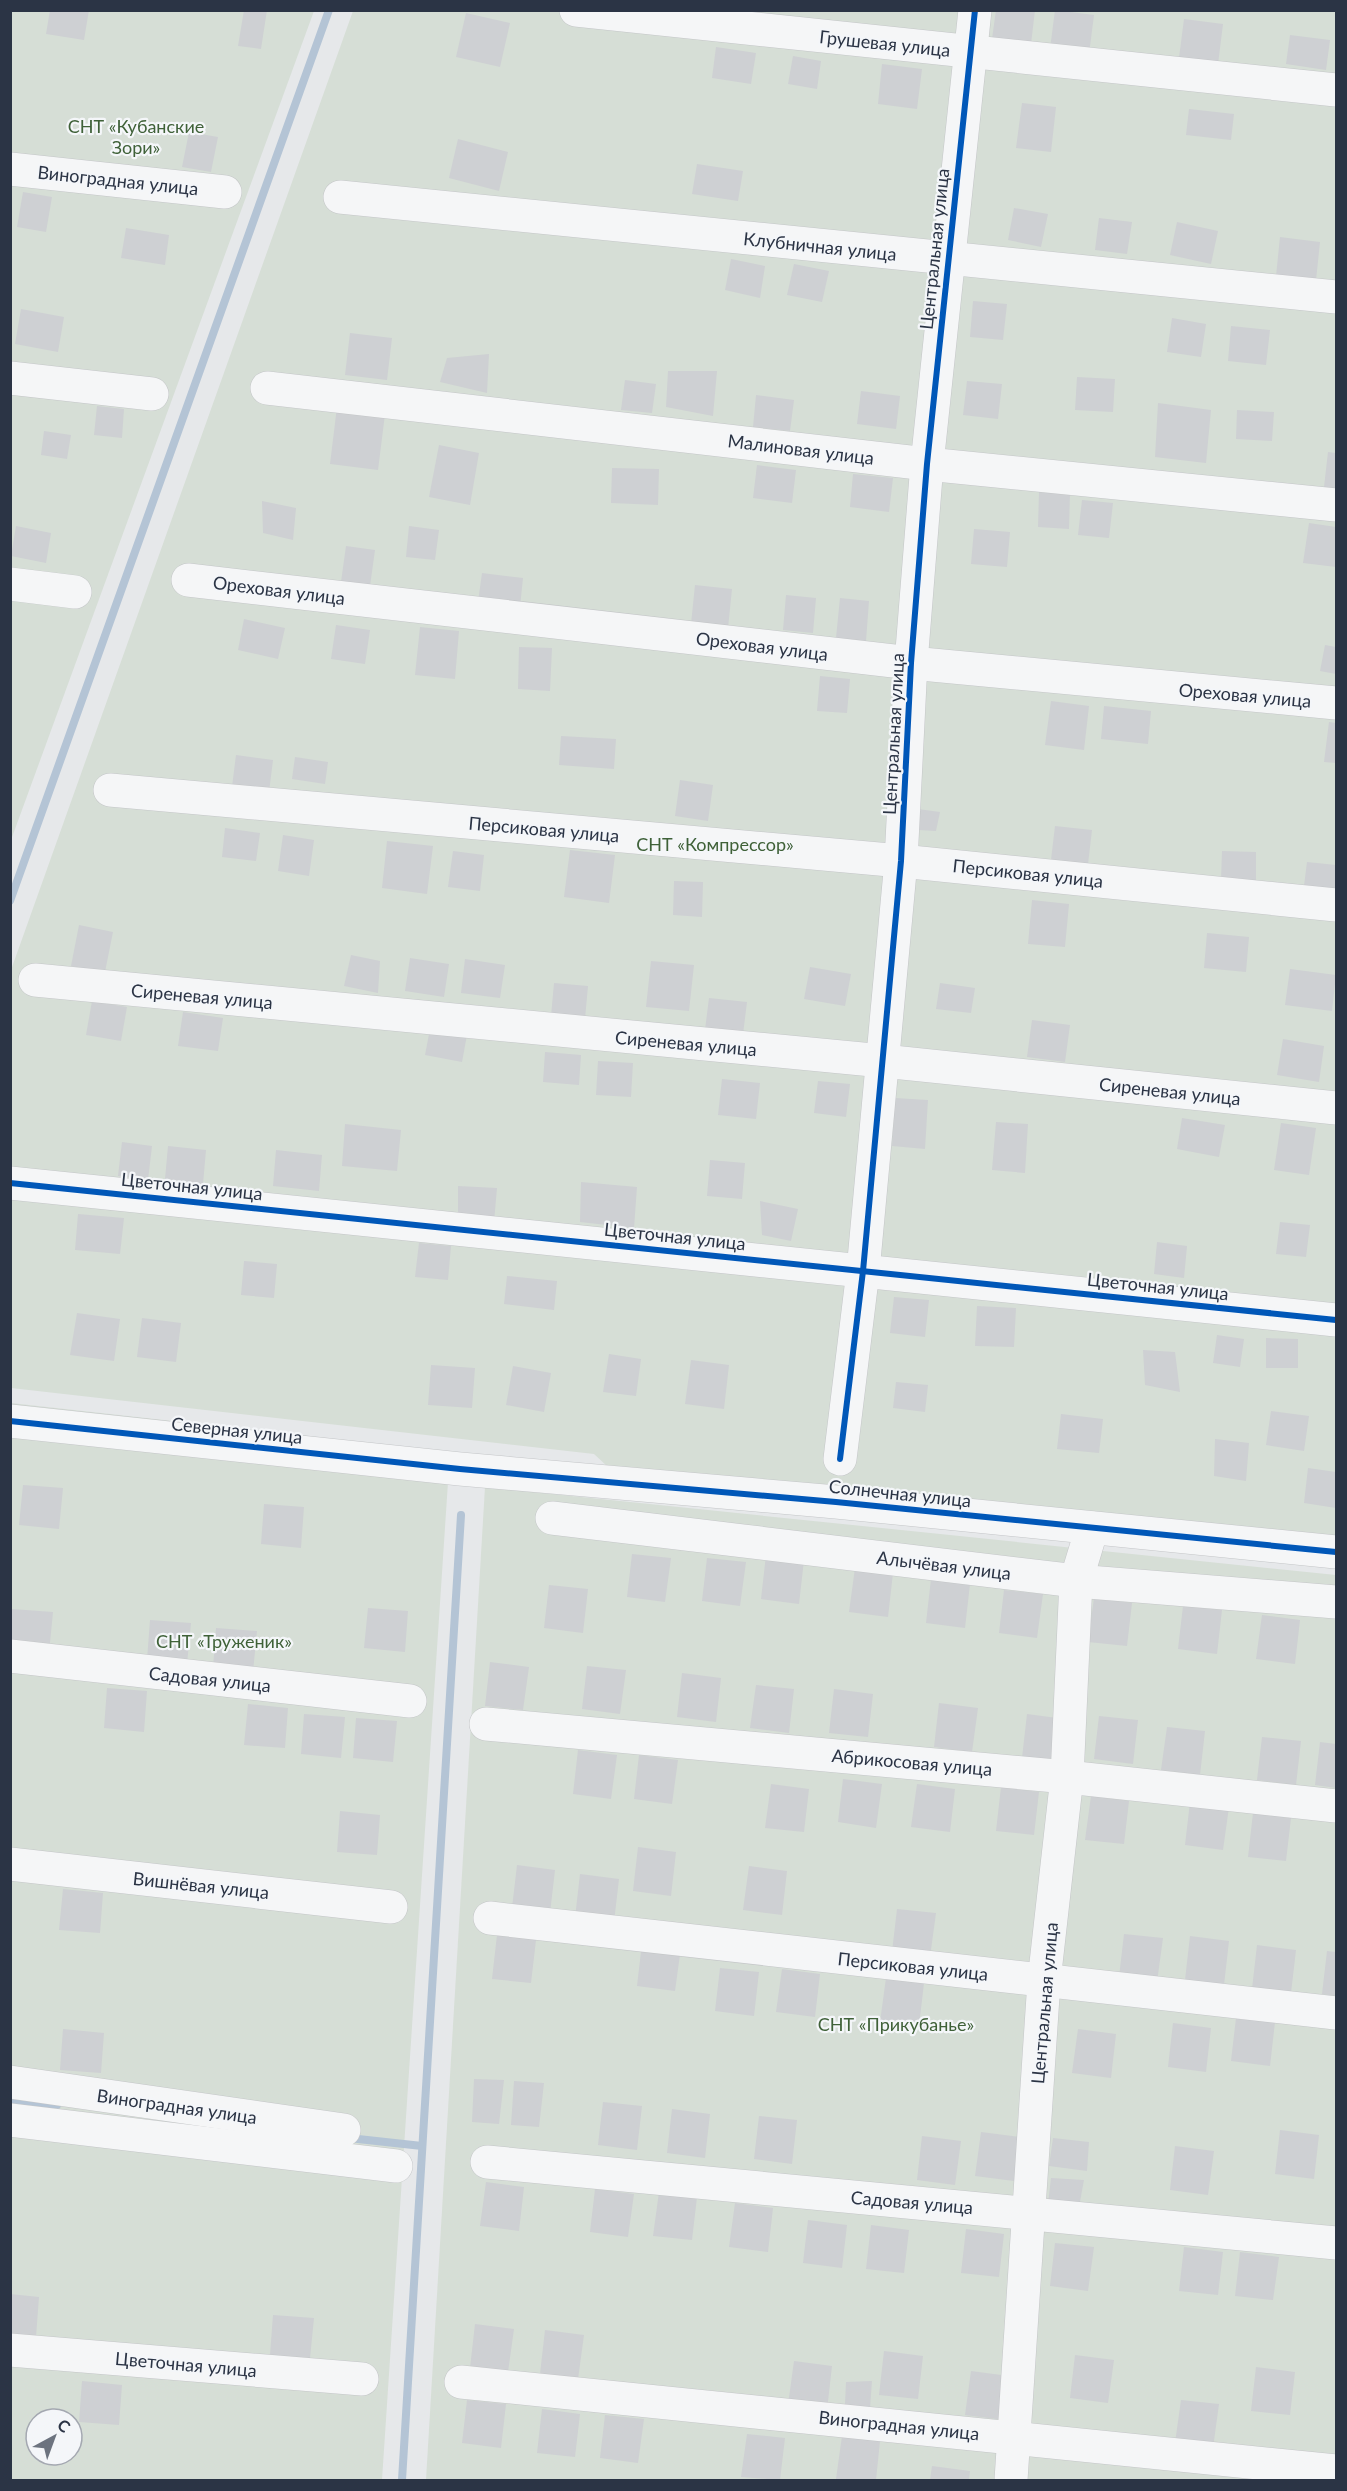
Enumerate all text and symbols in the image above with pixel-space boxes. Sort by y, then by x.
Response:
street label: Грушевая улица [818,25,952,61]
park label: СНТ «Кубанские Зори» [68,115,204,158]
street label: Виноградная улица [37,161,199,199]
street label: Центральная улица [915,167,953,331]
street label: Клубничная улица [742,227,898,265]
street label: Малиновая улица [727,429,875,469]
street label: Ореховая улица [212,571,346,609]
street label: Ореховая улица [695,627,829,665]
street label: Центральная улица [878,652,908,816]
street label: Ореховая улица [1178,678,1312,712]
street label: Персиковая улица [468,811,620,847]
park label: СНТ «Компрессор» [636,833,794,855]
street label: Персиковая улица [952,854,1104,892]
street label: Сиреневая улица [130,979,274,1013]
street label: Сиреневая улица [614,1026,758,1060]
street label: Сиреневая улица [1098,1073,1242,1109]
street label: Цветочная улица [120,1168,264,1204]
street label: Цветочная улица [603,1218,747,1254]
street label: Цветочная улица [1086,1268,1230,1304]
street label: Северная улица [170,1412,304,1448]
street label: Солнечная улица [828,1475,972,1511]
street label: Алычёвая улица [876,1546,1012,1584]
park label: СНТ «Труженик» [156,1630,292,1652]
street label: Садовая улица [148,1662,272,1696]
street label: Абрикосовая улица [831,1744,993,1780]
street label: Вишнёвая улица [132,1867,270,1903]
street label: Центральная улица [1026,1921,1062,2085]
street label: Персиковая улица [837,1947,989,1985]
park label: СНТ «Прикубанье» [818,2013,974,2035]
street label: Виноградная улица [96,2084,258,2128]
street label: Садовая улица [850,2186,974,2218]
street label: Цветочная улица [114,2347,258,2381]
street label: Виноградная улица [818,2406,980,2444]
north arrow [24,2407,84,2467]
text: С [54,2415,75,2436]

